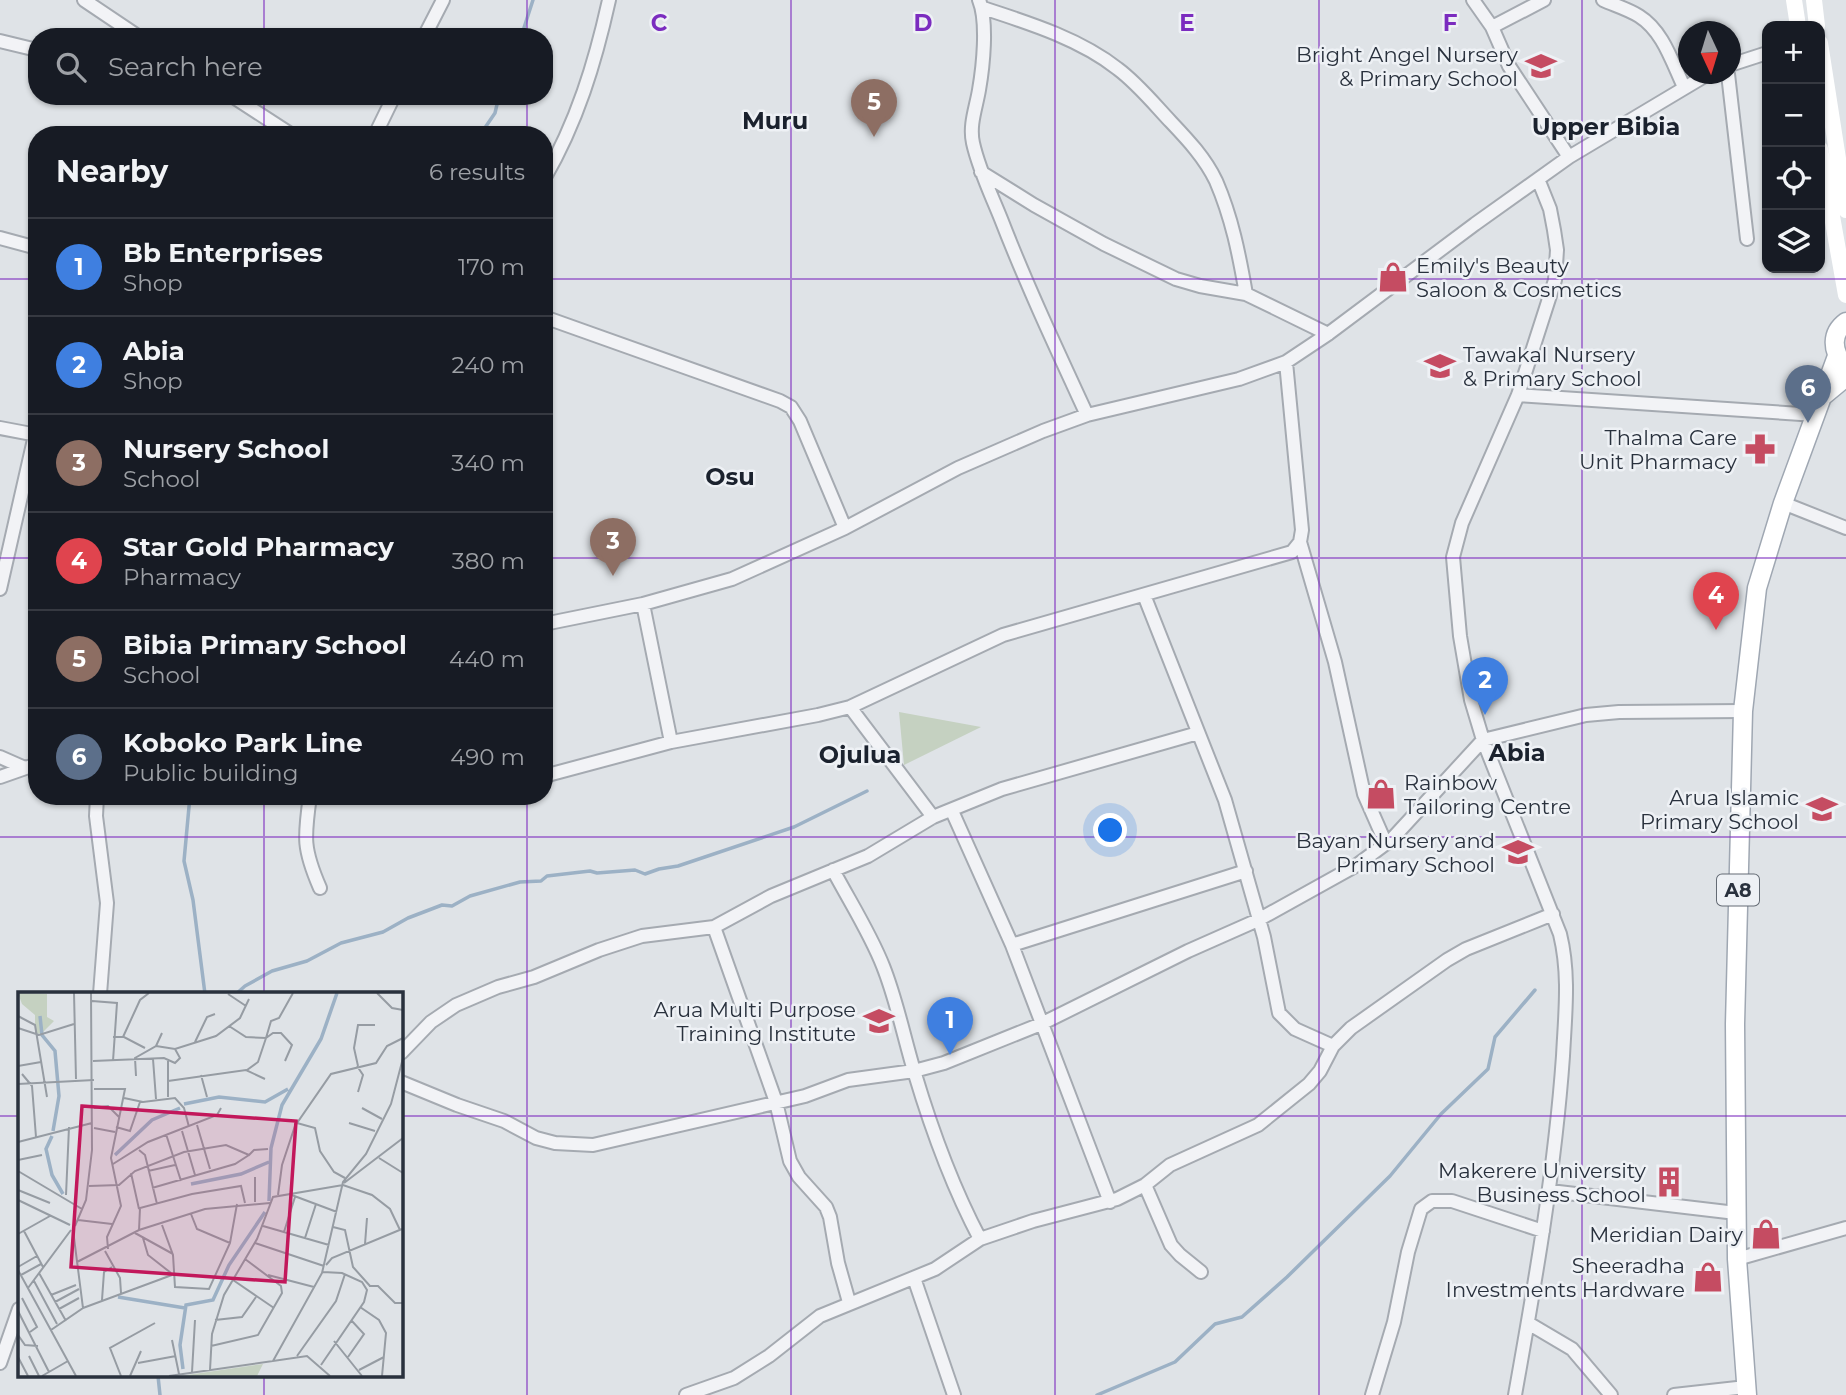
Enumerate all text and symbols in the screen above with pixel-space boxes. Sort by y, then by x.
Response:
text: C [651,9,668,37]
text: D [914,9,933,37]
text: E [1179,9,1195,37]
text: F [1443,9,1458,37]
north arrow [1678,21,1741,84]
map controls [1762,21,1825,273]
button: + [1762,21,1825,84]
search box [28,28,553,105]
place label: Bright Angel Nursery & Primary School [1296,42,1519,91]
icon: search [52,48,90,86]
school or university icon: Bright Angel Nursery & Primary School [1524,49,1558,83]
text: Search here [108,51,263,83]
pin: 5 [851,79,897,137]
button: − [1762,84,1825,147]
district label: Muru [742,106,808,135]
district label: Upper Bibia [1532,112,1680,141]
button: locate [1762,147,1825,210]
text: Nearby [56,153,168,190]
text: 6 results [429,158,525,186]
button: layers [1762,210,1825,273]
text: Bb Enterprises [123,237,323,269]
text: 1 [74,253,84,281]
text: 170 m [458,253,525,281]
place label: Emily's Beauty Saloon & Cosmetics [1416,253,1622,302]
shop icon: Emily's Beauty Saloon & Cosmetics [1376,260,1410,294]
text: Shop [123,269,183,297]
text: Abia [123,335,185,367]
place label: Tawakal Nursery & Primary School [1463,342,1642,391]
school or university icon: Tawakal Nursery & Primary School [1423,349,1457,383]
text: 2 [72,351,86,379]
text: 240 m [452,351,525,379]
pin: 6 [1785,365,1831,423]
text: Shop [123,367,183,395]
place label: Thalma Care Unit Pharmacy [1579,425,1738,474]
pharmacy icon: Thalma Care Unit Pharmacy [1743,432,1777,466]
text: Nursery School [123,433,329,465]
text: 3 [72,449,86,477]
text: 340 m [451,449,525,477]
district label: Osu [705,462,755,491]
text: School [123,465,201,493]
pin: 3 [590,518,636,576]
text: Star Gold Pharmacy [123,531,394,563]
text: 4 [71,547,87,575]
text: 380 m [452,547,525,575]
text: Pharmacy [123,563,241,591]
pin: 4 [1693,572,1739,630]
text: Bibia Primary School [123,629,407,661]
text: 5 [72,645,86,673]
text: 440 m [449,645,525,673]
pin: 2 [1462,657,1508,715]
text: School [123,661,201,689]
text: Koboko Park Line [123,727,363,759]
district label: Abia [1488,738,1545,767]
district label: Ojulua [819,740,901,769]
text: 6 [72,743,86,771]
text: 490 m [450,743,525,771]
text: Public building [123,759,298,787]
place label: Rainbow Tailoring Centre [1404,770,1571,819]
shop icon: Rainbow Tailoring Centre [1364,777,1398,811]
place label: Arua Islamic Primary School [1640,785,1799,834]
school or university icon: Arua Islamic Primary School [1805,792,1839,826]
your location [1093,813,1127,847]
place label: Bayan Nursery and Primary School [1296,828,1495,877]
school or university icon: Bayan Nursery and Primary School [1501,835,1535,869]
road number: A8 [1717,874,1759,906]
inset map [18,992,402,1378]
place label: Arua Multi Purpose Training Institute [653,997,856,1046]
pin: 1 [927,997,973,1055]
school or university icon: Arua Multi Purpose Training Institute [862,1004,896,1038]
place label: Makerere University Business School [1438,1158,1647,1207]
building icon: Makerere University Business School [1652,1165,1686,1199]
shop icon: Meridian Dairy [1749,1217,1783,1251]
place label: Meridian Dairy [1589,1222,1744,1247]
place label: Sheeradha Investments Hardware [1446,1253,1685,1302]
shop icon: Sheeradha Investments Hardware [1691,1260,1725,1294]

